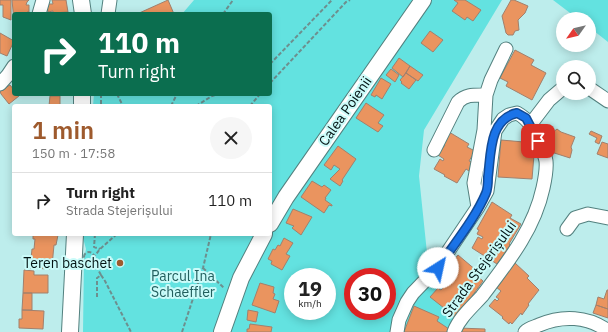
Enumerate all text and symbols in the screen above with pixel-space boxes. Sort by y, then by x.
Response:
north arrow [556,12,596,52]
map controls [556,12,596,100]
text: 110 m [98,24,180,61]
icon: right [32,28,84,80]
text: Turn right [98,60,176,83]
button: search [556,60,596,100]
street label: Calea Poienii [315,73,375,149]
text: 1 min [32,114,94,146]
button: close [210,117,252,159]
pin [521,124,555,158]
icon: arrive [527,130,549,152]
text: 150 m · 17:58 [32,145,115,162]
text: Turn right [66,183,135,202]
icon: right [32,190,54,212]
text: 110 m [208,191,252,210]
text: Strada Stejerișului [66,202,173,219]
street label: Strada Stejerișului [438,217,520,321]
position arrow [417,247,459,289]
place label: Teren baschet [23,254,112,272]
marker: Teren baschet [115,258,125,268]
park label: Parcul Ina Schaeffler [151,267,216,301]
speed limit sign: 30 [344,268,396,320]
text: 19 [298,275,322,302]
text: km/h [298,297,322,310]

